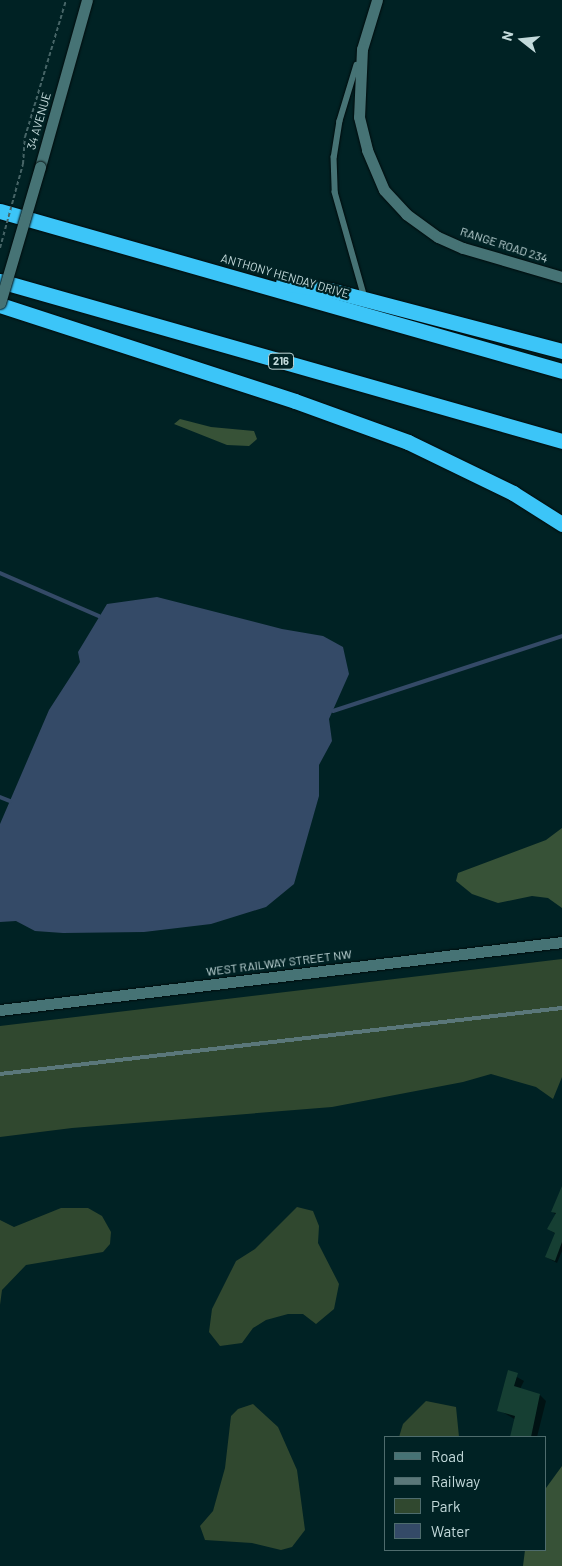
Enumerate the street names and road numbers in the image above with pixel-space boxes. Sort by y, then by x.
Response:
street label: 34 AVENUE [24,91,54,151]
street label: RANGE ROAD 234 [458,224,550,266]
street label: ANTHONY HENDAY DRIVE [219,251,351,301]
road number: 216 [267,352,295,370]
street label: WEST RAILWAY STREET NW [205,947,353,979]

